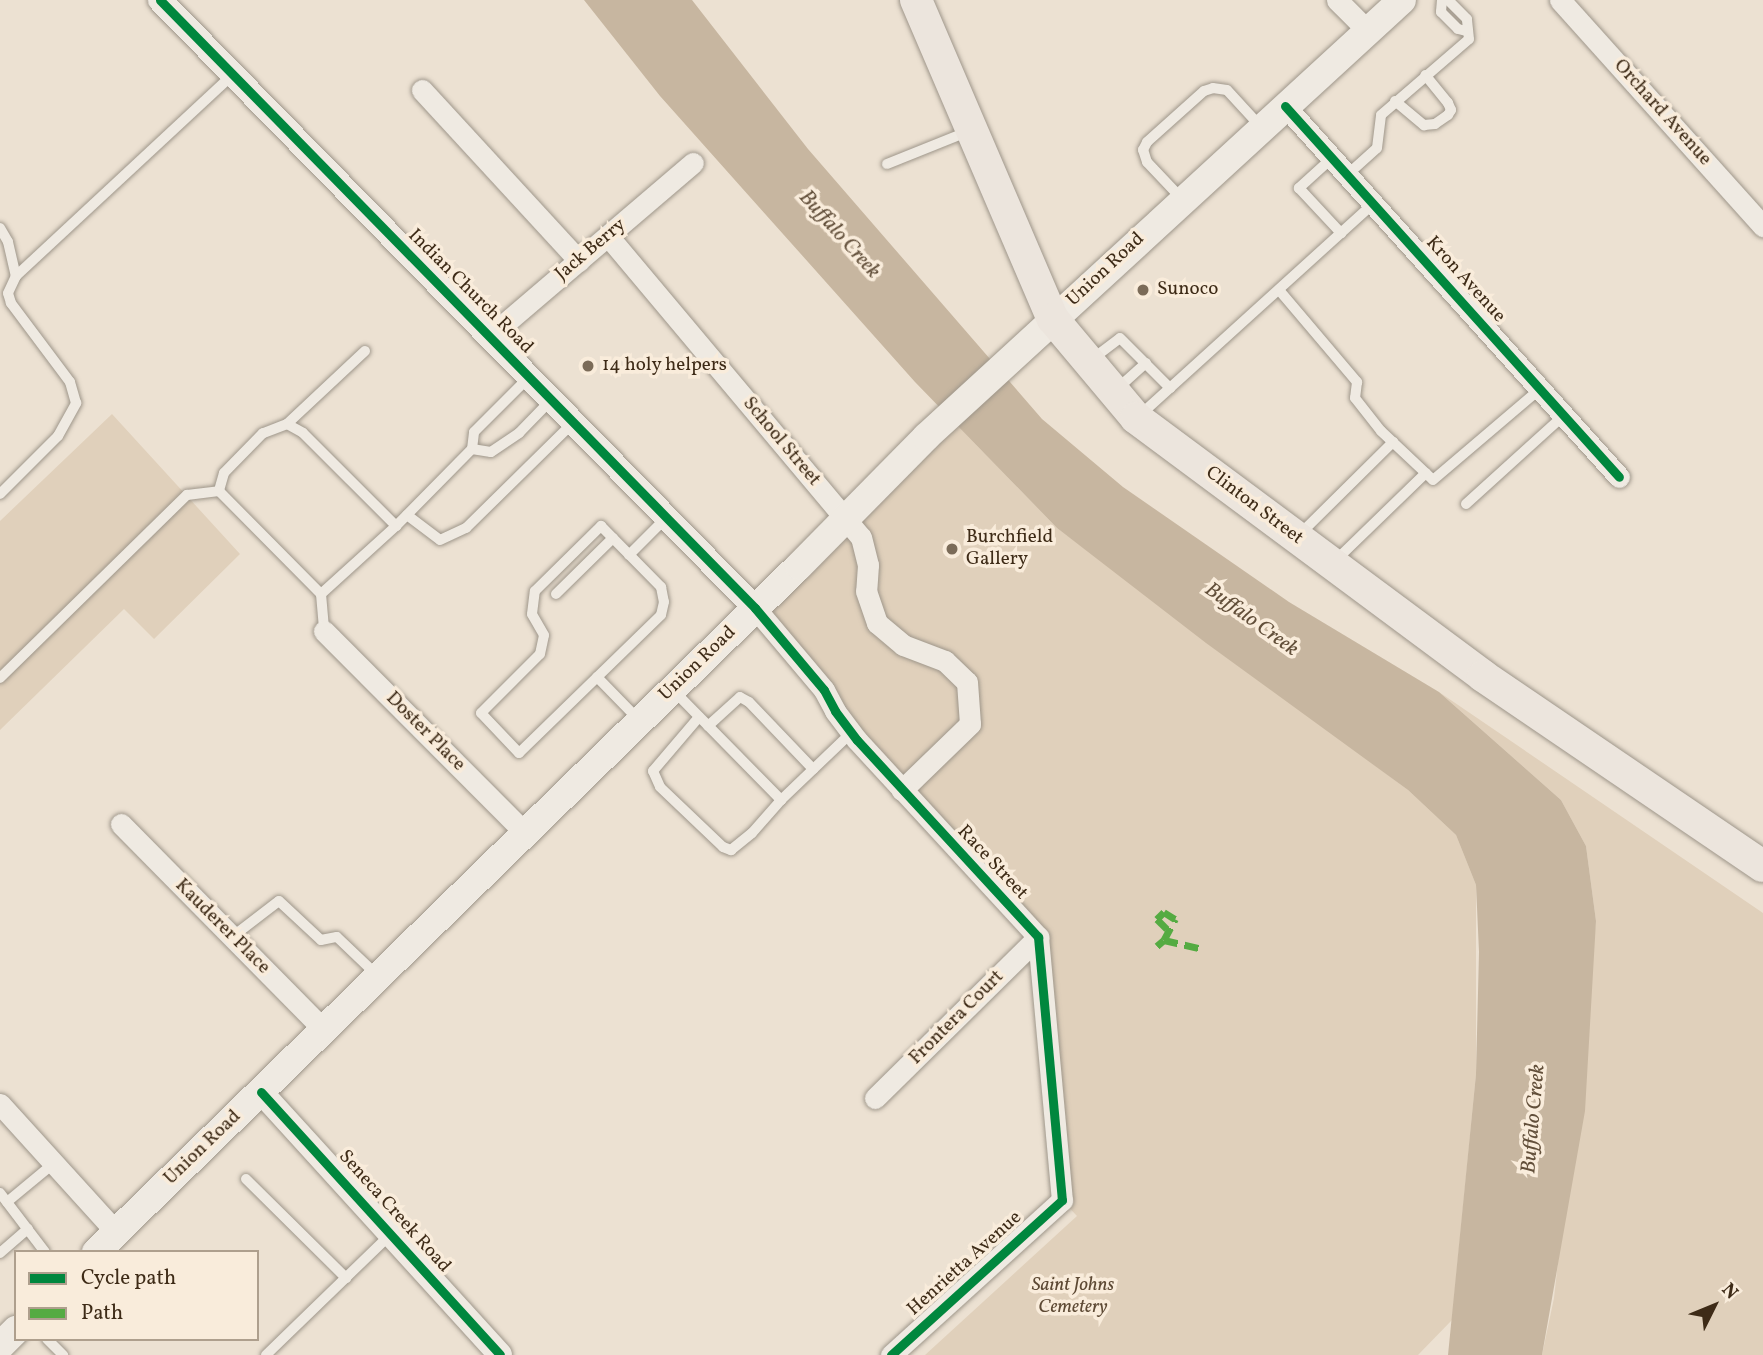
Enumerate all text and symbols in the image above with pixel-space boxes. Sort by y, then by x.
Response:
street label: Orchard Avenue [1608,55,1716,171]
water label: Buffalo Creek [793,186,885,284]
street label: Jack Berry [551,214,631,286]
street label: Indian Church Road [403,225,537,359]
street label: Union Road [1062,228,1150,312]
street label: Kron Avenue [1420,232,1510,328]
place label: Sunoco [1157,279,1218,301]
marker: Sunoco [1135,282,1151,298]
place label: 14 holy helpers [602,355,728,377]
marker: 14 holy helpers [580,358,596,374]
street label: School Street [737,393,825,491]
street label: Clinton Street [1201,462,1307,550]
place label: Burchfield Gallery [966,527,1053,571]
marker: Burchfield Gallery [944,541,960,557]
water label: Buffalo Creek [1199,578,1303,662]
street label: Union Road [655,622,741,706]
street label: Doster Place [381,688,469,776]
street label: Race Street [952,821,1032,905]
street label: Kauderer Place [170,875,274,979]
street label: Frontera Court [905,966,1009,1070]
water label: Buffalo Creek [1517,1063,1551,1175]
street label: Union Road [160,1106,246,1190]
street label: Seneca Creek Road [333,1146,455,1278]
street label: Henrietta Avenue [903,1207,1027,1321]
legend [14,1250,259,1341]
text: Cycle path [81,1264,176,1293]
north arrow [1679,1271,1749,1341]
park label: Saint Johns Cemetery [1032,1275,1114,1319]
text: N [1715,1278,1744,1306]
text: Path [81,1299,123,1328]

